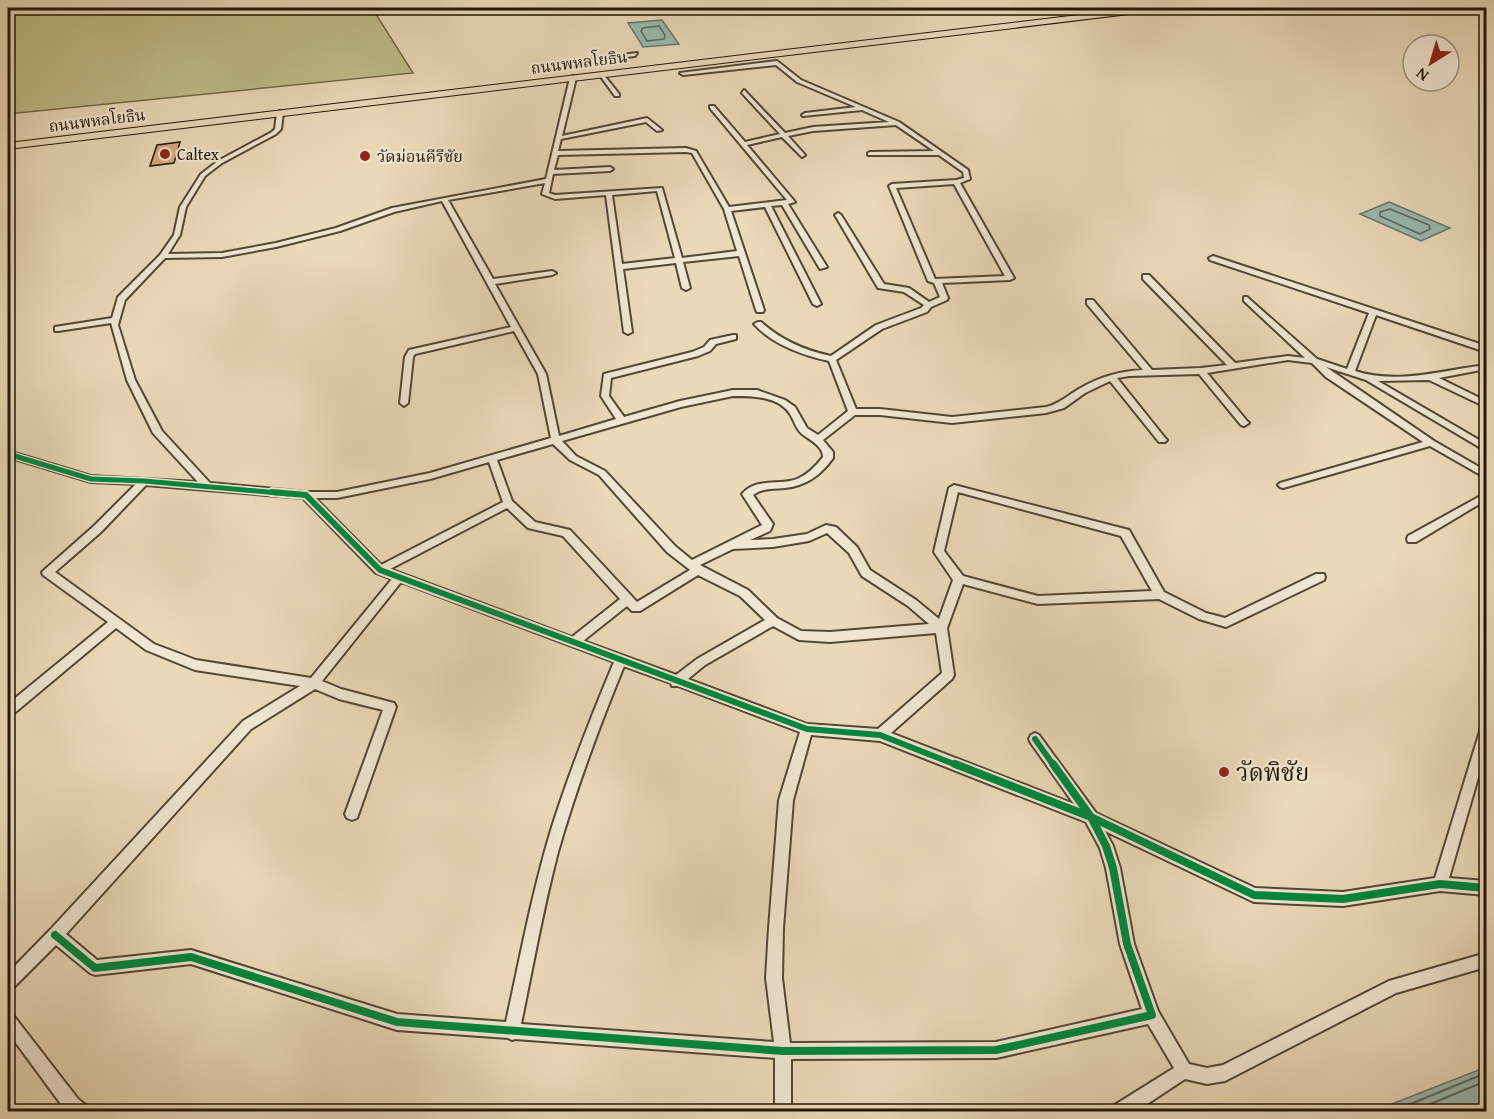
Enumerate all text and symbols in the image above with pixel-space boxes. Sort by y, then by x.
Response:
north arrow [1401,33,1461,93]
street label: ถนนพหลโยธิน [529,44,629,80]
text: N [1410,62,1433,88]
street label: ถนนพหลโยธิน [47,102,147,138]
place label: Caltex [177,142,220,166]
place label: วัดม่อนคีรีชัย [377,144,463,168]
marker: Caltex [158,147,172,161]
marker: วัดม่อนคีรีชัย [358,149,372,163]
place label: วัดพิชัย [1236,755,1309,790]
marker: วัดพิชัย [1217,765,1231,779]

